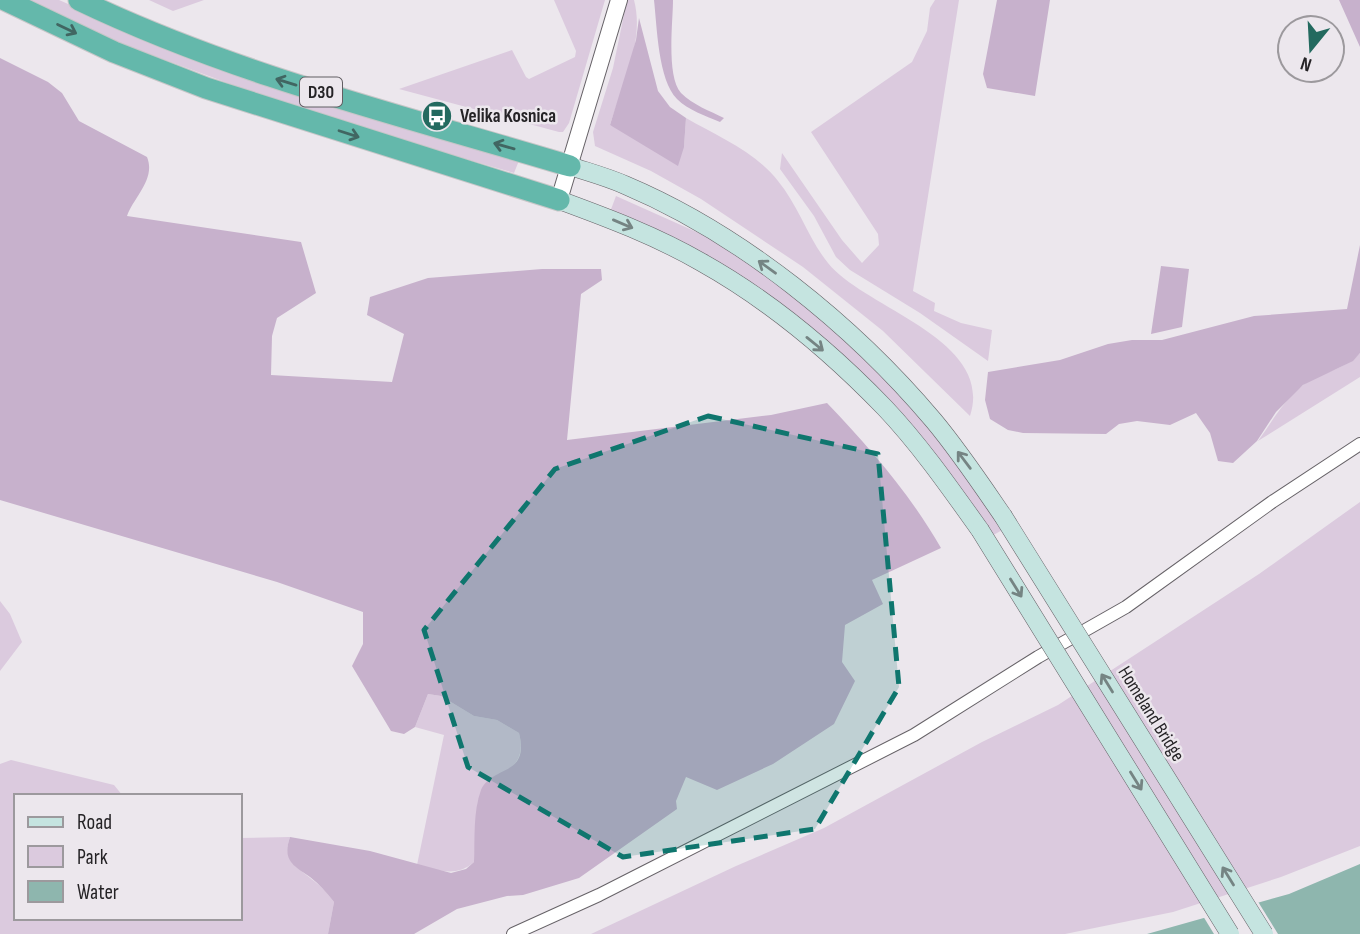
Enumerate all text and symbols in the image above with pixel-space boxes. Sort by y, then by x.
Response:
north arrow [1276,14,1346,84]
one-way arrow [56,23,77,37]
text: N [1298,51,1315,76]
one-way arrow [275,74,297,87]
road number: D30 [300,78,342,106]
bus stop icon: Velika Kosnica [420,99,454,133]
place label: Velika Kosnica [460,105,556,128]
one-way arrow [337,128,359,141]
one-way arrow [493,139,515,152]
one-way arrow [612,218,633,231]
one-way arrow [758,260,777,274]
one-way arrow [806,336,824,351]
one-way arrow [956,451,971,469]
one-way arrow [1009,578,1023,598]
street label: Homeland Bridge [1113,662,1189,766]
one-way arrow [1100,674,1114,694]
one-way arrow [1129,771,1143,791]
legend [14,794,242,920]
text: Road [77,810,112,835]
text: Park [77,845,108,870]
one-way arrow [1220,867,1235,886]
text: Water [77,880,119,905]

